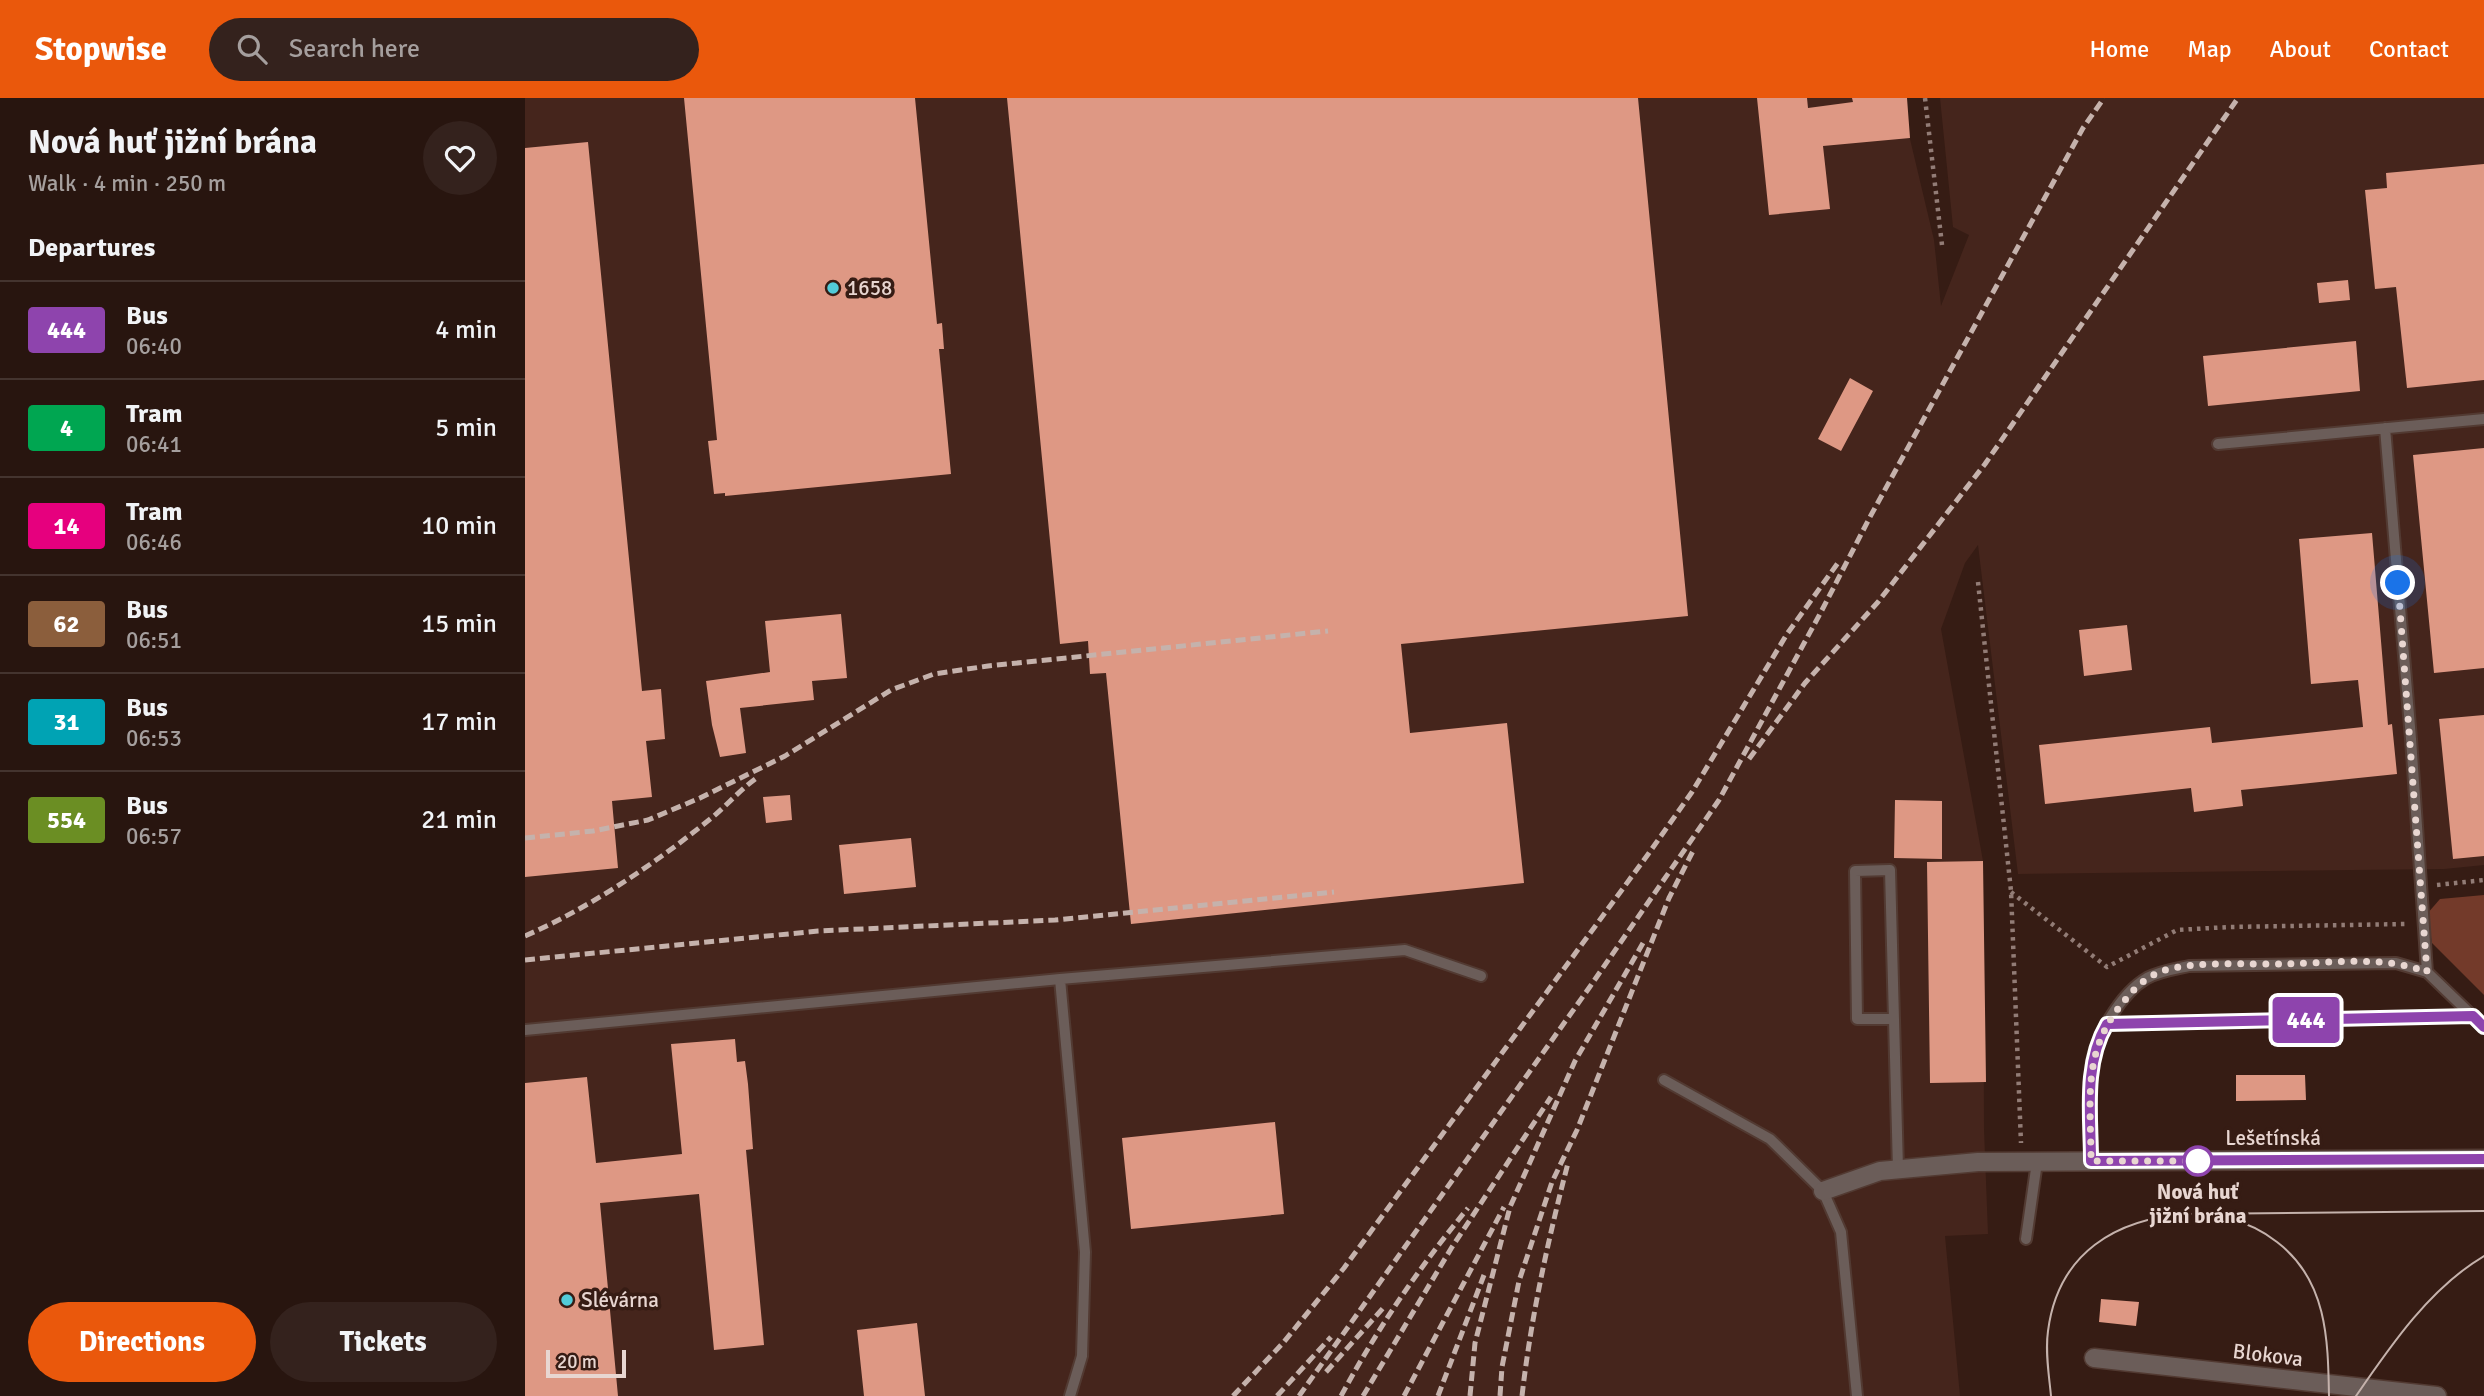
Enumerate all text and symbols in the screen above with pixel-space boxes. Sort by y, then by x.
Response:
search box [209,18,699,81]
text: Stopwise [35,29,167,70]
icon: search [233,30,271,68]
text: Search here [289,33,420,65]
text: Home [2089,34,2149,64]
text: Map [2187,34,2232,64]
text: About [2270,34,2331,64]
text: Contact [2369,34,2449,64]
button: heart [423,121,497,195]
text: Nová huť jižní brána [28,122,317,163]
text: Walk · 4 min · 250 m [28,169,226,198]
text: Departures [28,232,155,264]
place label: 1658 [847,275,892,301]
marker: 1658 [825,280,841,296]
text: Bus [126,300,168,332]
text: 4 min [435,314,497,346]
text: 444 [47,315,86,345]
text: 06:40 [126,332,182,361]
text: Tram [126,398,183,430]
text: 5 min [435,412,497,444]
text: 4 [60,413,73,443]
text: 06:41 [126,430,182,459]
text: Tram [126,496,183,528]
text: 10 min [421,510,497,542]
text: 14 [54,511,79,541]
text: 06:46 [126,528,182,557]
your location [2380,565,2415,600]
text: Bus [126,594,168,626]
text: 15 min [421,608,497,640]
text: 62 [54,609,79,639]
text: 06:51 [126,626,182,655]
text: Bus [126,692,168,724]
text: 17 min [421,706,497,738]
text: 31 [54,707,79,737]
text: 06:53 [126,724,182,753]
text: Bus [126,790,168,822]
text: 21 min [421,804,497,836]
text: 554 [47,805,86,835]
text: 06:57 [126,822,182,851]
line badge: 444 [2266,997,2346,1043]
text: 444 [2287,1005,2325,1035]
street label: Lešetínská [2225,1125,2321,1151]
marker: Nová huť jižní brána [2183,1146,2213,1176]
place label: Nová huť jižní brána [2150,1179,2247,1229]
place label: Slévárna [581,1287,659,1313]
marker: Slévárna [559,1292,575,1308]
button: Directions [28,1302,256,1382]
button: Tickets [270,1302,497,1382]
street label: Blokova [2231,1338,2305,1372]
scale bar [546,1347,627,1379]
text: 20 m [557,1350,597,1374]

